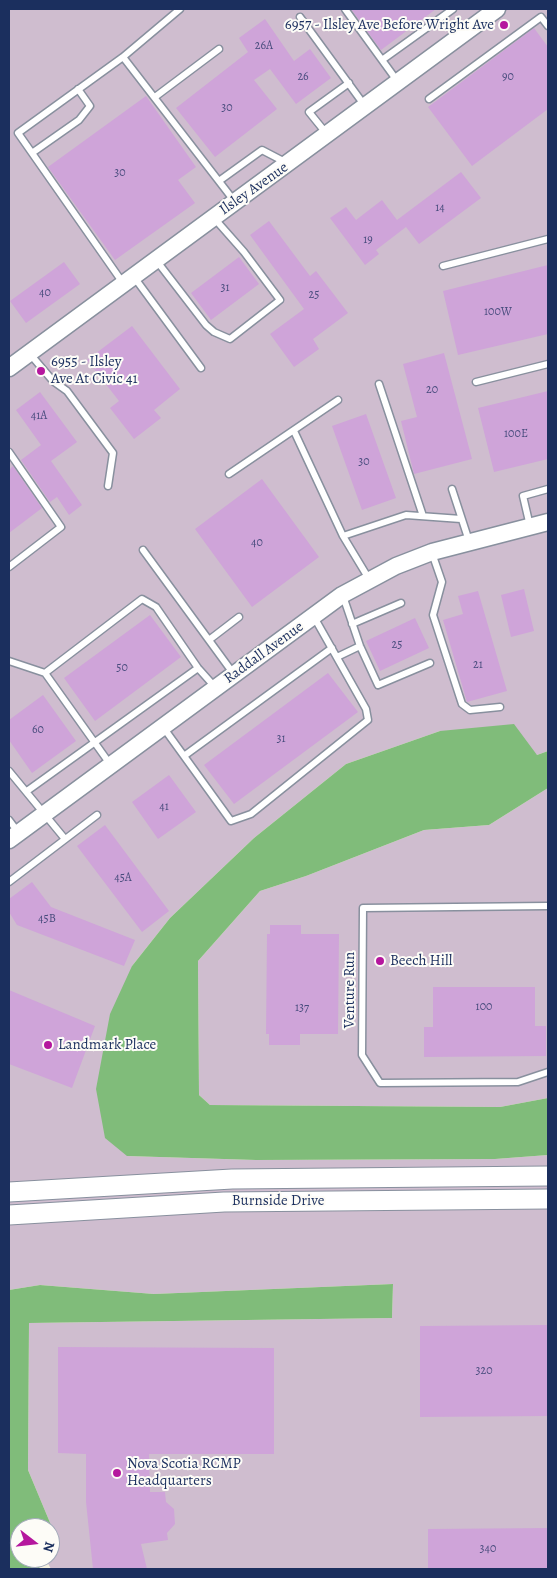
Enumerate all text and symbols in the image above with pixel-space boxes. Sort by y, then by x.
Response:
place label: 6957 - Ilsley Ave Before Wright Ave [285,16,494,34]
marker: 6957 - Ilsley Ave Before Wright Ave [498,19,510,31]
house number: 26A [255,39,273,53]
house number: 26 [297,70,309,84]
house number: 90 [502,70,514,84]
house number: 30 [221,101,233,115]
street label: Ilsley Avenue [216,159,292,219]
house number: 30 [114,166,126,180]
house number: 14 [435,201,445,215]
house number: 19 [363,233,373,247]
house number: 31 [220,281,230,295]
house number: 40 [39,286,51,300]
house number: 25 [309,288,319,302]
house number: 100W [484,305,512,319]
place label: 6955 - Ilsley Ave At Civic 41 [51,353,138,388]
marker: 6955 - Ilsley Ave At Civic 41 [35,365,47,377]
house number: 20 [426,383,438,397]
house number: 41A [31,409,47,423]
house number: 100E [504,427,528,441]
house number: 30 [358,455,370,469]
house number: 40 [251,536,263,550]
street label: Raddall Avenue [221,618,307,688]
house number: 25 [392,638,402,652]
house number: 21 [473,658,483,672]
house number: 50 [116,661,128,675]
house number: 60 [32,723,44,737]
house number: 31 [276,732,286,746]
house number: 41 [159,800,169,814]
house number: 45A [114,871,132,885]
house number: 45B [38,912,56,926]
street label: Venture Run [341,952,359,1028]
place label: Beech Hill [390,952,452,970]
marker: Beech Hill [374,955,386,967]
house number: 100 [476,1000,492,1014]
house number: 137 [295,1001,309,1015]
place label: Landmark Place [58,1036,156,1054]
marker: Landmark Place [42,1039,54,1051]
street label: Burnside Drive [232,1192,324,1210]
house number: 320 [475,1364,493,1378]
place label: Nova Scotia RCMP Headquarters [127,1455,241,1490]
marker: Nova Scotia RCMP Headquarters [111,1467,123,1479]
north arrow [10,1518,60,1568]
text: N [38,1539,59,1555]
house number: 340 [480,1542,496,1556]

